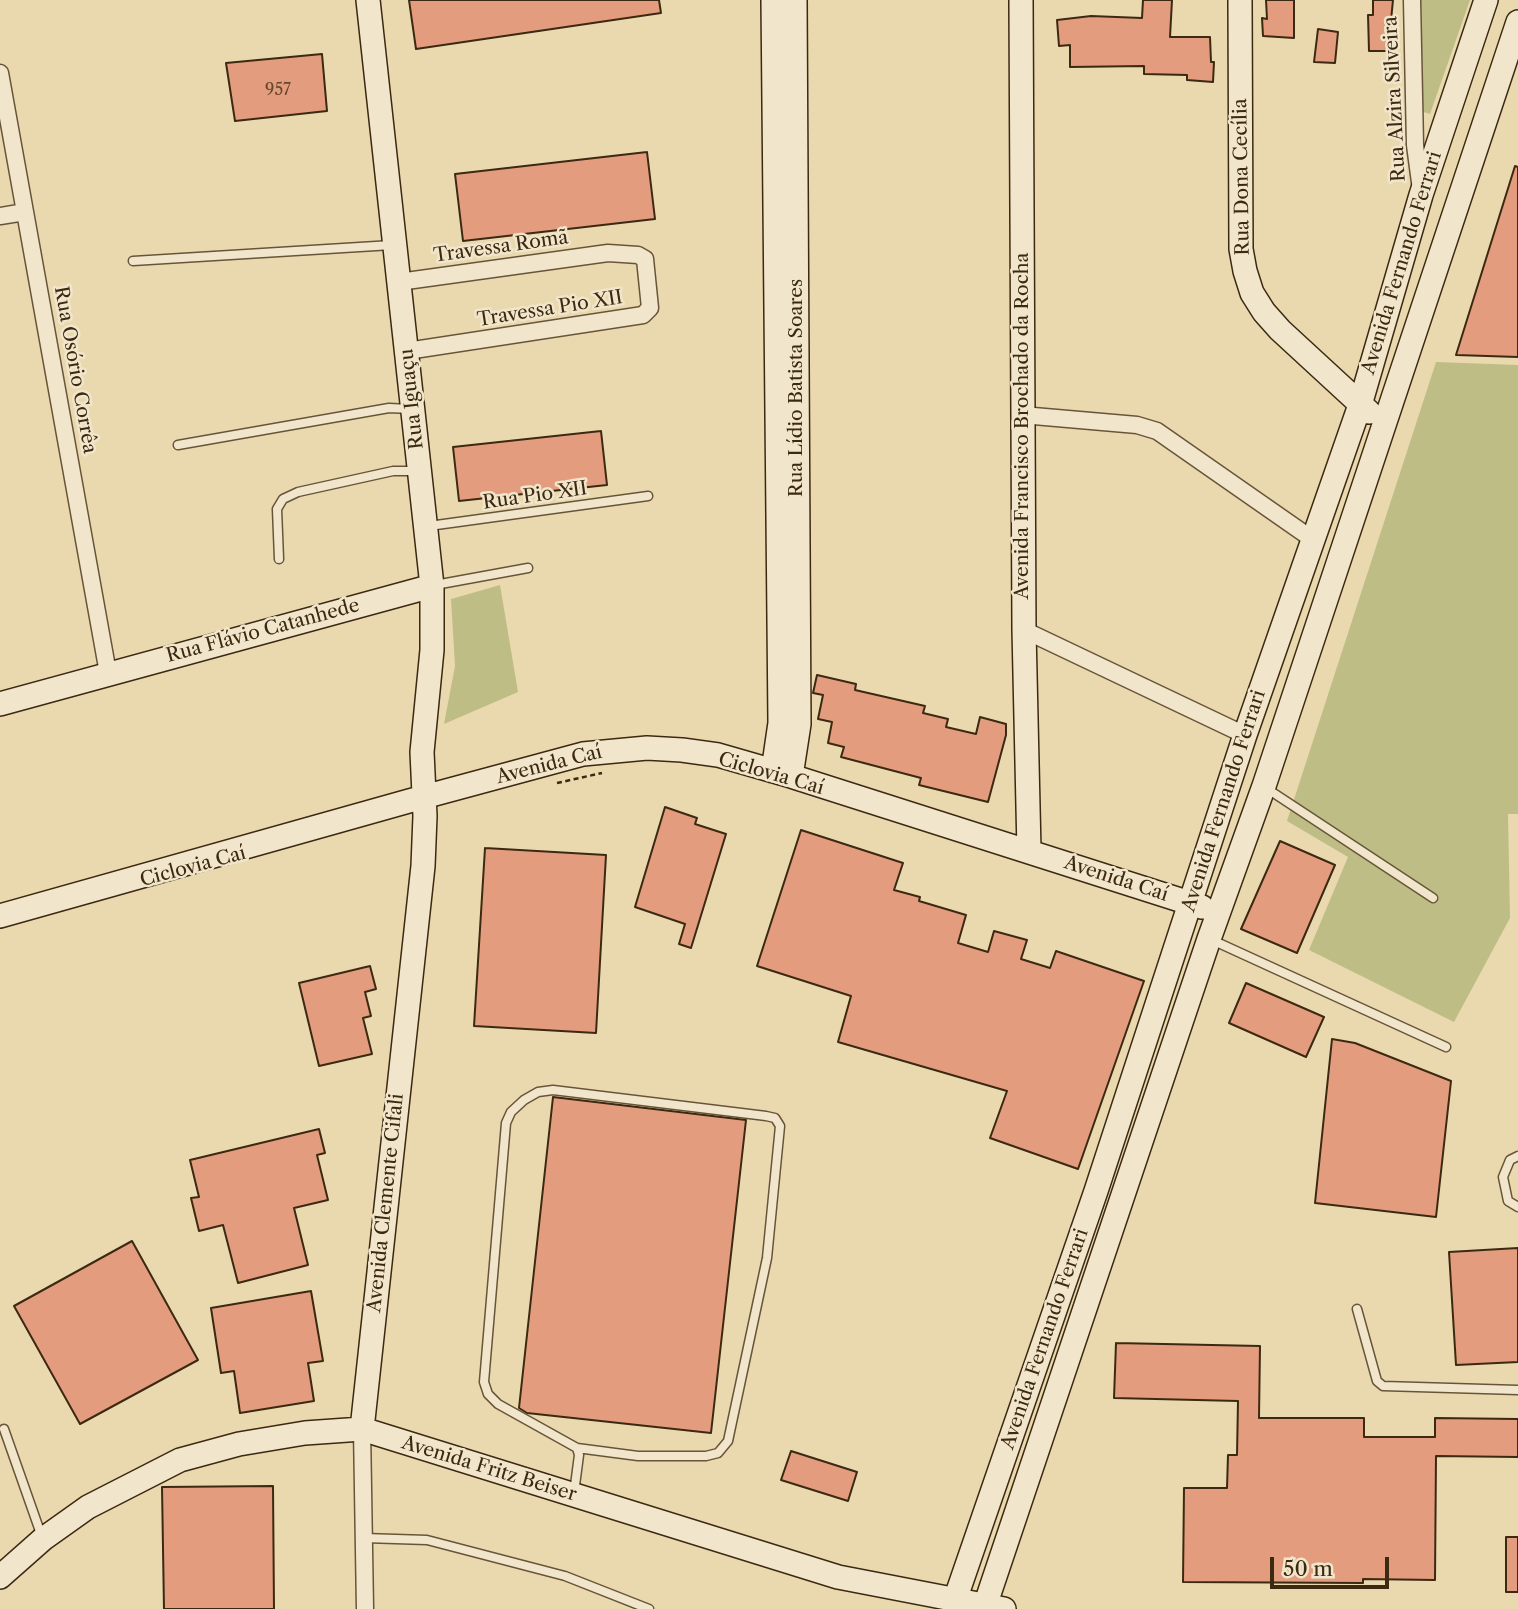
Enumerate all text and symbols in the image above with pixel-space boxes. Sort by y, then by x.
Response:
street label: Rua Alzira Silveira [1379,16,1411,182]
house number: 957 [265,80,291,100]
street label: Rua Dona Cecília [1229,98,1255,256]
street label: Avenida Fernando Ferrari [1357,149,1447,377]
street label: Travessa Romã [432,226,570,268]
street label: Avenida Francisco Brochado da Rocha [1012,252,1034,600]
street label: Rua Lídio Batista Soares [786,279,808,497]
street label: Rua Osório Corrêa [49,285,101,455]
street label: Travessa Pio XII [476,286,624,332]
street label: Rua Iguaçu [395,347,429,451]
street label: Rua Pio XII [481,477,589,515]
street label: Rua Flávio Catanhede [164,594,362,668]
street label: Avenida Fernando Ferrari [1177,687,1271,915]
street label: Avenida Caí [494,741,604,789]
street label: Ciclovia Caí [716,748,826,800]
street label: Ciclovia Caí [138,842,248,892]
street label: Avenida Caí [1061,851,1171,907]
street label: Avenida Clemente Cifali [363,1092,409,1314]
street label: Avenida Fernando Ferrari [996,1226,1094,1452]
street label: Avenida Fritz Beiser [399,1432,579,1506]
scale bar [1273,1542,1392,1586]
text: 50 m [1283,1556,1333,1581]

